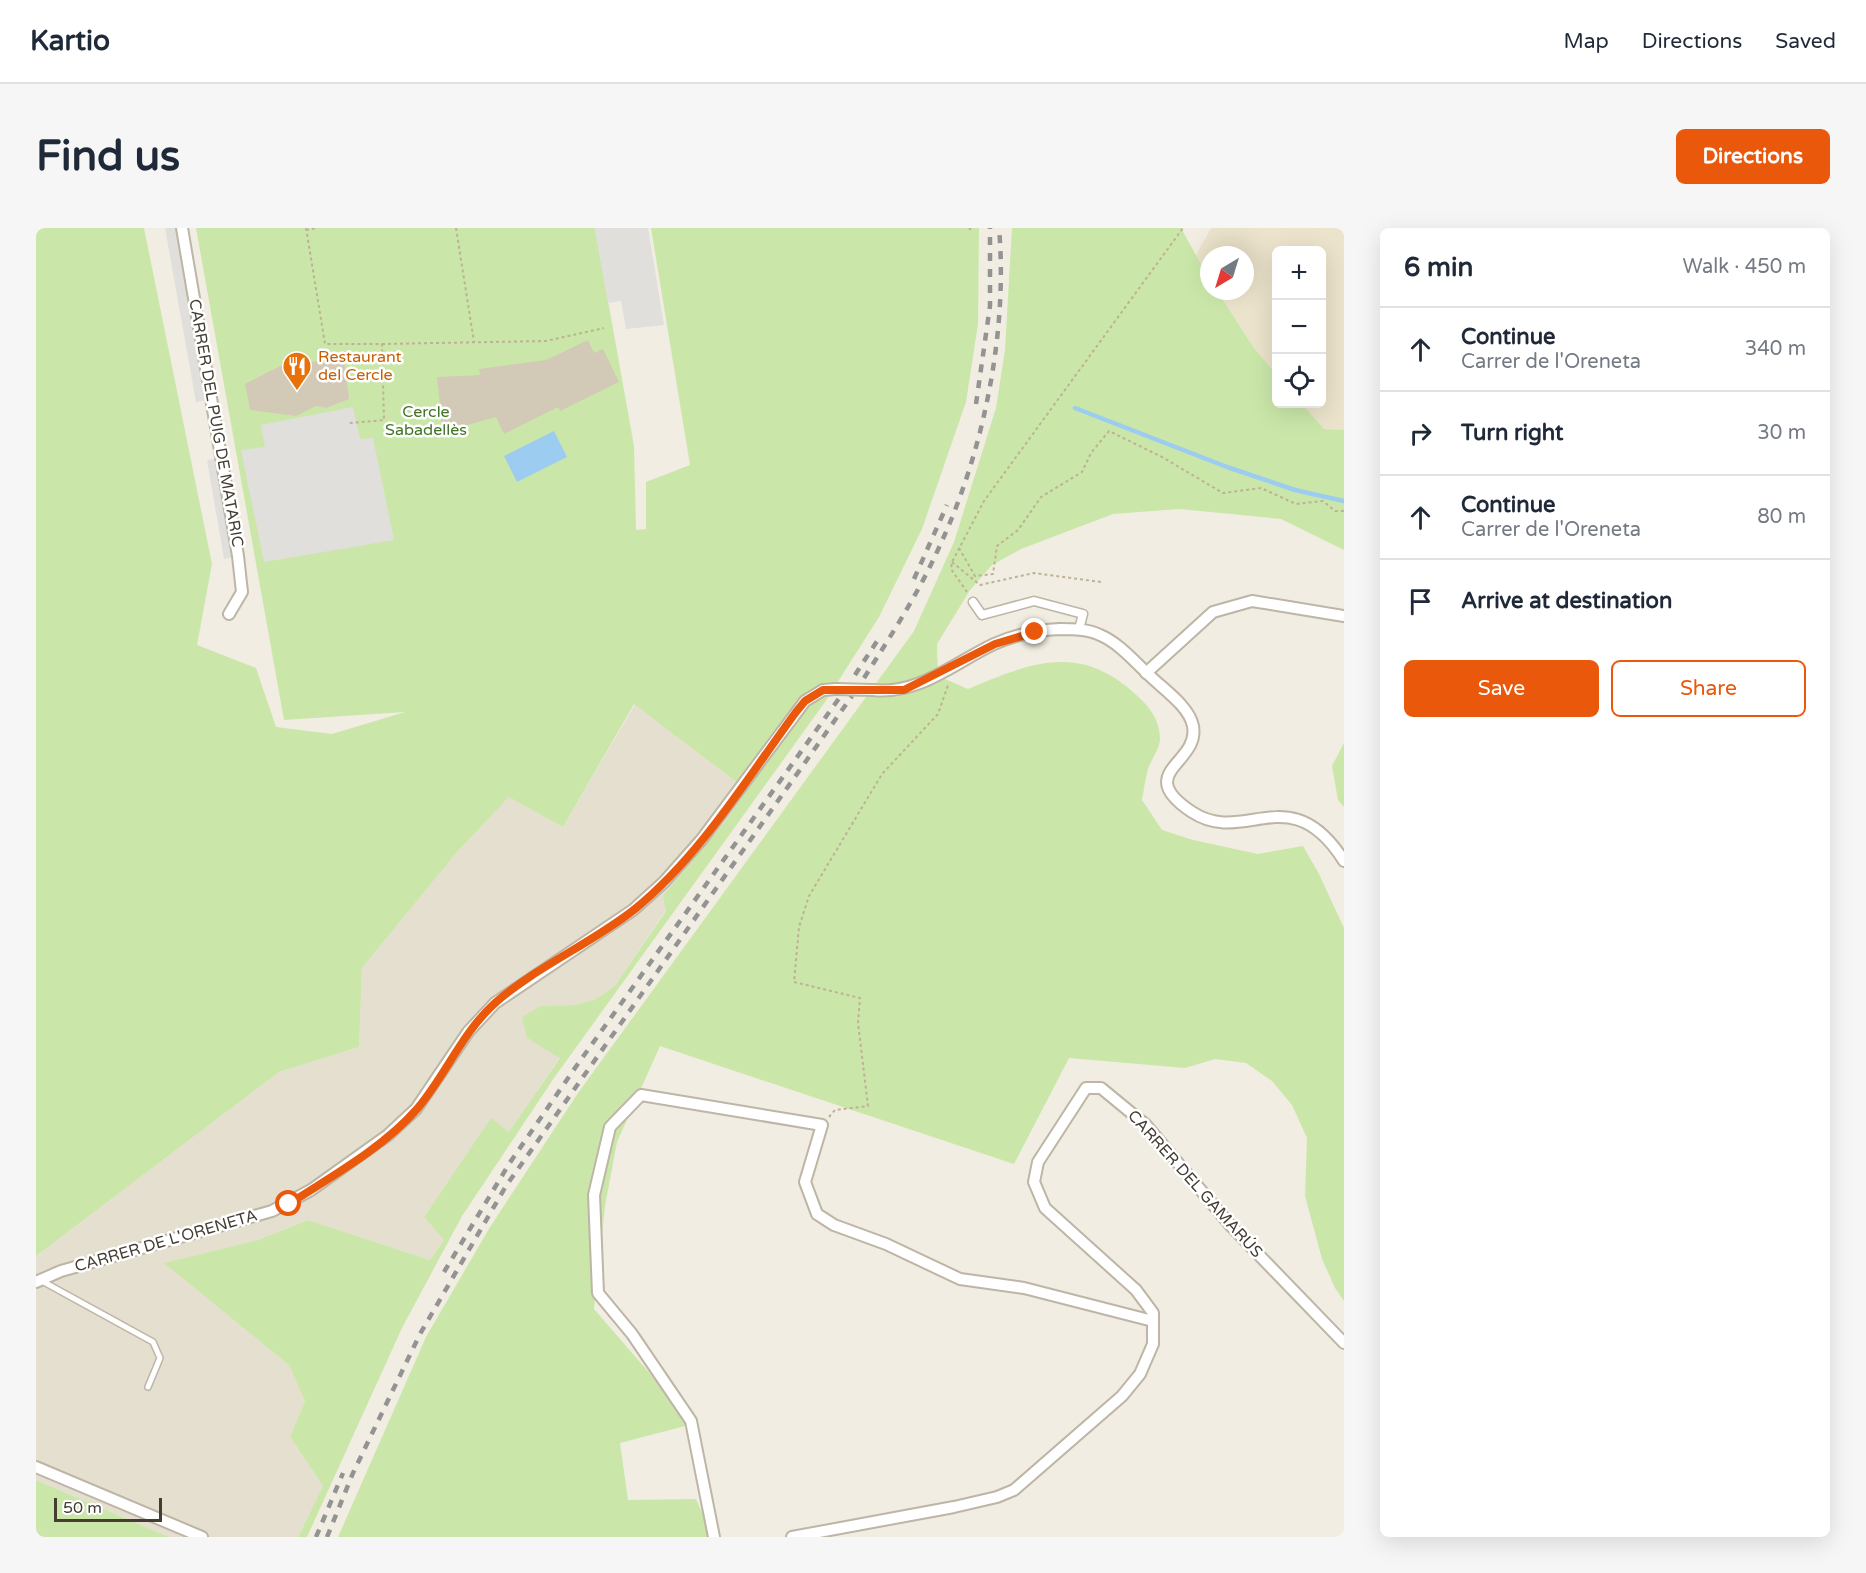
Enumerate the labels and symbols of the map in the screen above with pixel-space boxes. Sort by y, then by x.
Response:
north arrow [1200,246,1254,300]
street label: CARRER DEL PUIG DE MATARIC [184,297,248,549]
place label: Restaurant del Cercle [318,347,402,385]
restaurant icon: Restaurant del Cercle [281,350,313,392]
park label: Cercle Sabadellès [385,402,467,440]
route end [1021,618,1047,644]
street label: CARRER DEL GAMARÚS [1123,1106,1267,1262]
route start [275,1190,301,1216]
street label: CARRER DE L'ORENETA [72,1205,260,1277]
scale bar [54,1495,162,1522]

